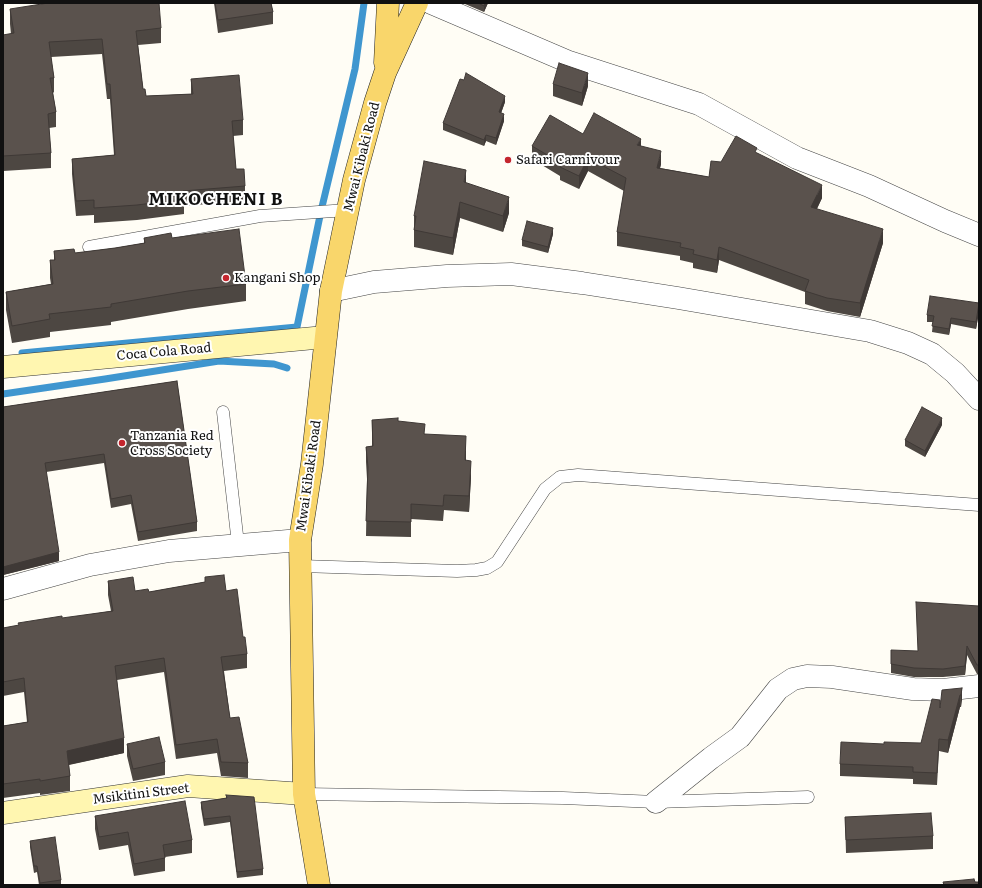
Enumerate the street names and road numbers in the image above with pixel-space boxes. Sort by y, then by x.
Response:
street label: Mwai Kibaki Road [341,100,383,214]
street label: Coca Cola Road [116,340,212,364]
street label: Mwai Kibaki Road [293,419,325,533]
street label: Msikitini Street [92,780,190,808]

